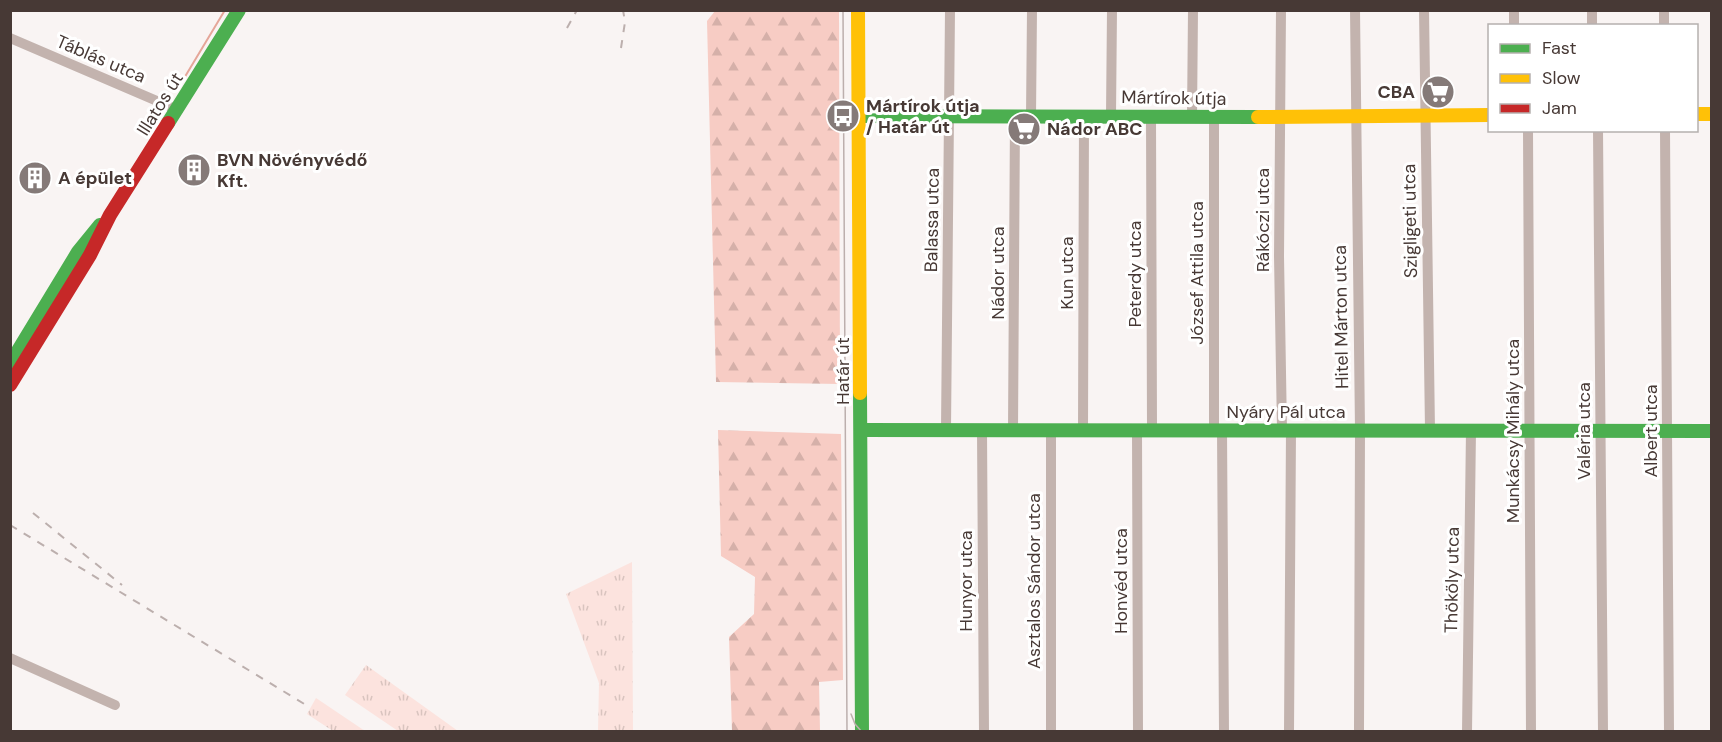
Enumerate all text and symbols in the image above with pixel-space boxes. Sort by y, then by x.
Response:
legend [1488,24,1698,132]
street label: Táblás utca [53,29,149,89]
text: Fast [1542,36,1577,60]
text: Slow [1542,66,1581,90]
street label: Illatos út [131,68,189,140]
supermarket icon: CBA [1420,74,1456,110]
place label: CBA [1378,80,1415,104]
street label: Mártírok útja [1121,85,1227,111]
place label: Mártírok útja / Határ út [866,94,980,139]
text: Jam [1542,96,1577,120]
bus stop icon: Mártírok útja / Határ út [825,98,861,134]
supermarket icon: Nádor ABC [1006,111,1042,147]
place label: Nádor ABC [1047,117,1143,141]
place label: BVN Növényvédő Kft. [217,148,367,193]
building icon: BVN Növényvédő Kft. [176,152,212,188]
building icon: A épület [17,160,53,196]
street label: Szigligeti utca [1397,164,1423,278]
place label: A épület [58,166,132,190]
street label: Balassa utca [919,168,945,272]
street label: Rákóczi utca [1251,168,1275,272]
street label: József Attila utca [1185,201,1209,345]
street label: Peterdy utca [1123,221,1147,327]
street label: Nádor utca [986,227,1010,319]
street label: Kun utca [1055,237,1079,309]
street label: Hitel Márton utca [1328,245,1354,389]
street label: Határ út [831,337,855,405]
street label: Munkácsy Mihály utca [1501,339,1525,523]
street label: Valéria utca [1572,382,1596,480]
street label: Albert utca [1639,384,1663,478]
street label: Nyáry Pál utca [1227,400,1345,424]
street label: Asztalos Sándor utca [1022,493,1046,669]
street label: Thököly utca [1439,527,1465,633]
street label: Honvéd utca [1109,528,1133,634]
street label: Hunyor utca [954,530,978,632]

